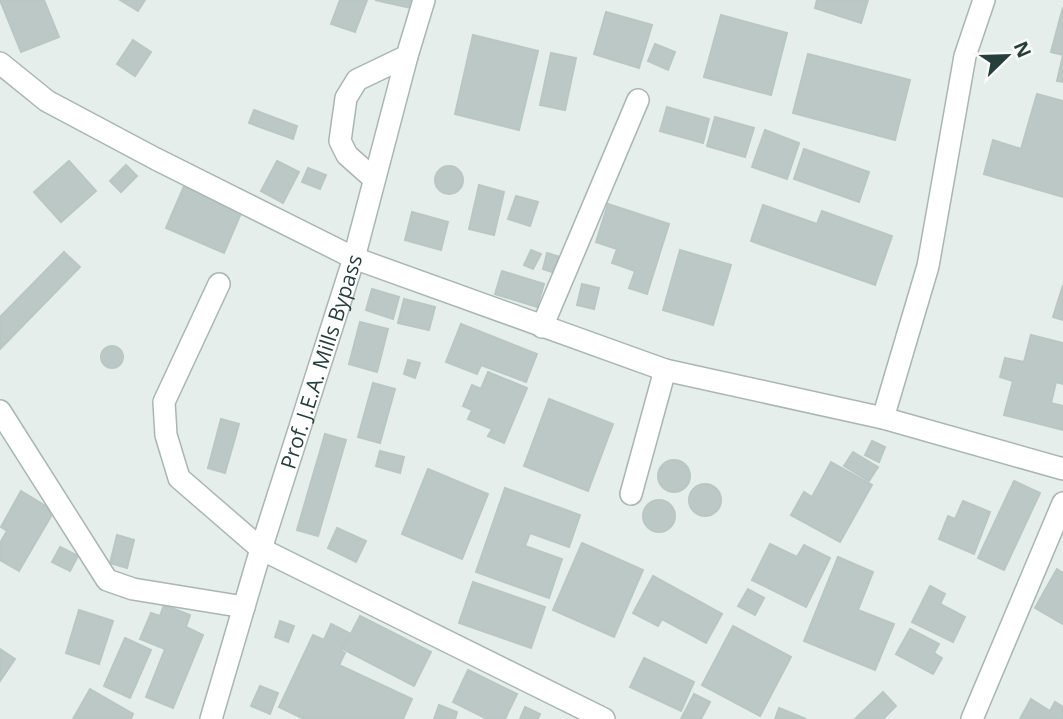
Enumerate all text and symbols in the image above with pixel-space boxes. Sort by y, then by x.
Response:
north arrow [972,21,1042,91]
text: N [1008,37,1038,62]
street label: Prof. J.E.A. Mills Bypass [274,251,368,472]

